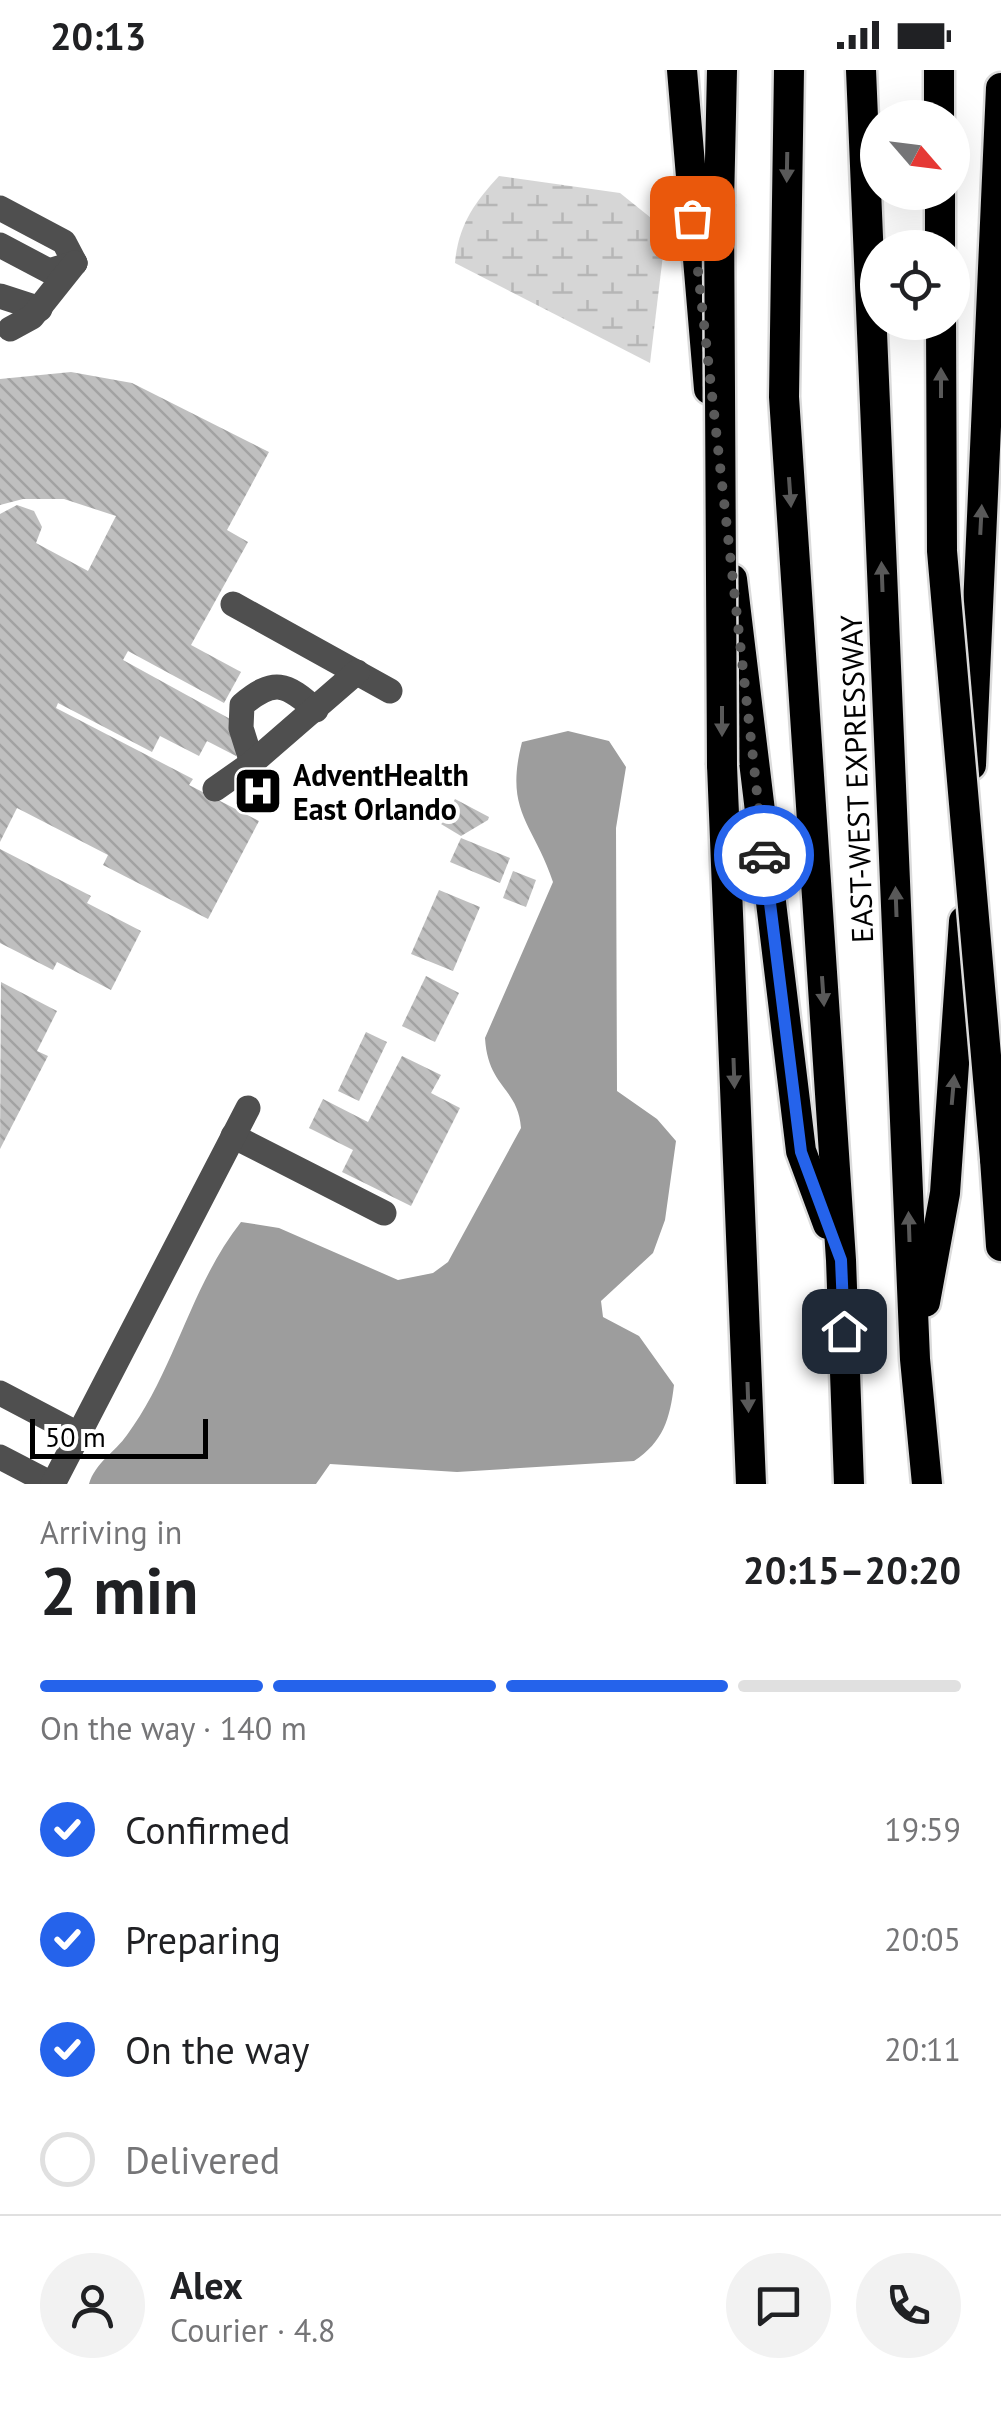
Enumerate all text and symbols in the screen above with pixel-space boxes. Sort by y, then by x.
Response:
text: 20:13 [50,11,146,60]
north arrow [860,100,970,210]
map controls [860,100,970,340]
one-way arrow [779,152,795,184]
pin [650,176,735,261]
icon: bag [665,191,720,246]
button: locate [860,230,970,340]
one-way arrow [933,367,949,399]
one-way arrow [782,477,798,509]
one-way arrow [974,504,990,536]
one-way arrow [874,561,890,593]
street label: EAST-WEST EXPRESSWAY [831,614,881,944]
one-way arrow [714,706,730,738]
place label: AdventHealth East Orlando [293,755,469,828]
hospital icon: AdventHealth East Orlando [232,765,284,817]
courier [714,805,814,905]
icon: car [737,828,792,883]
one-way arrow [888,886,904,918]
one-way arrow [815,976,831,1008]
one-way arrow [727,1057,743,1089]
one-way arrow [946,1073,962,1105]
one-way arrow [901,1210,917,1242]
pin [802,1289,887,1374]
icon: home [817,1304,872,1359]
one-way arrow [740,1382,756,1414]
scale bar [30,1414,208,1458]
text: 50 m [45,1418,106,1455]
text: Arriving in [40,1511,182,1553]
text: 20:15–20:20 [743,1545,961,1594]
text: 2 min [40,1548,199,1632]
text: On the way · 140 m [40,1707,307,1749]
icon: check [40,1802,95,1857]
text: Confirmed [125,1805,291,1854]
text: 19:59 [884,1808,961,1850]
icon: check [40,1912,95,1967]
text: Preparing [125,1915,281,1964]
text: 20:05 [884,1918,961,1960]
icon: check [40,2022,95,2077]
text: On the way [125,2025,310,2074]
text: 20:11 [884,2028,961,2070]
text: Delivered [125,2135,280,2184]
button: person [40,2253,145,2358]
button: chat [726,2253,831,2358]
button: phone [856,2253,961,2358]
text: Alex [170,2260,243,2309]
text: Courier · 4.8 [170,2309,336,2351]

